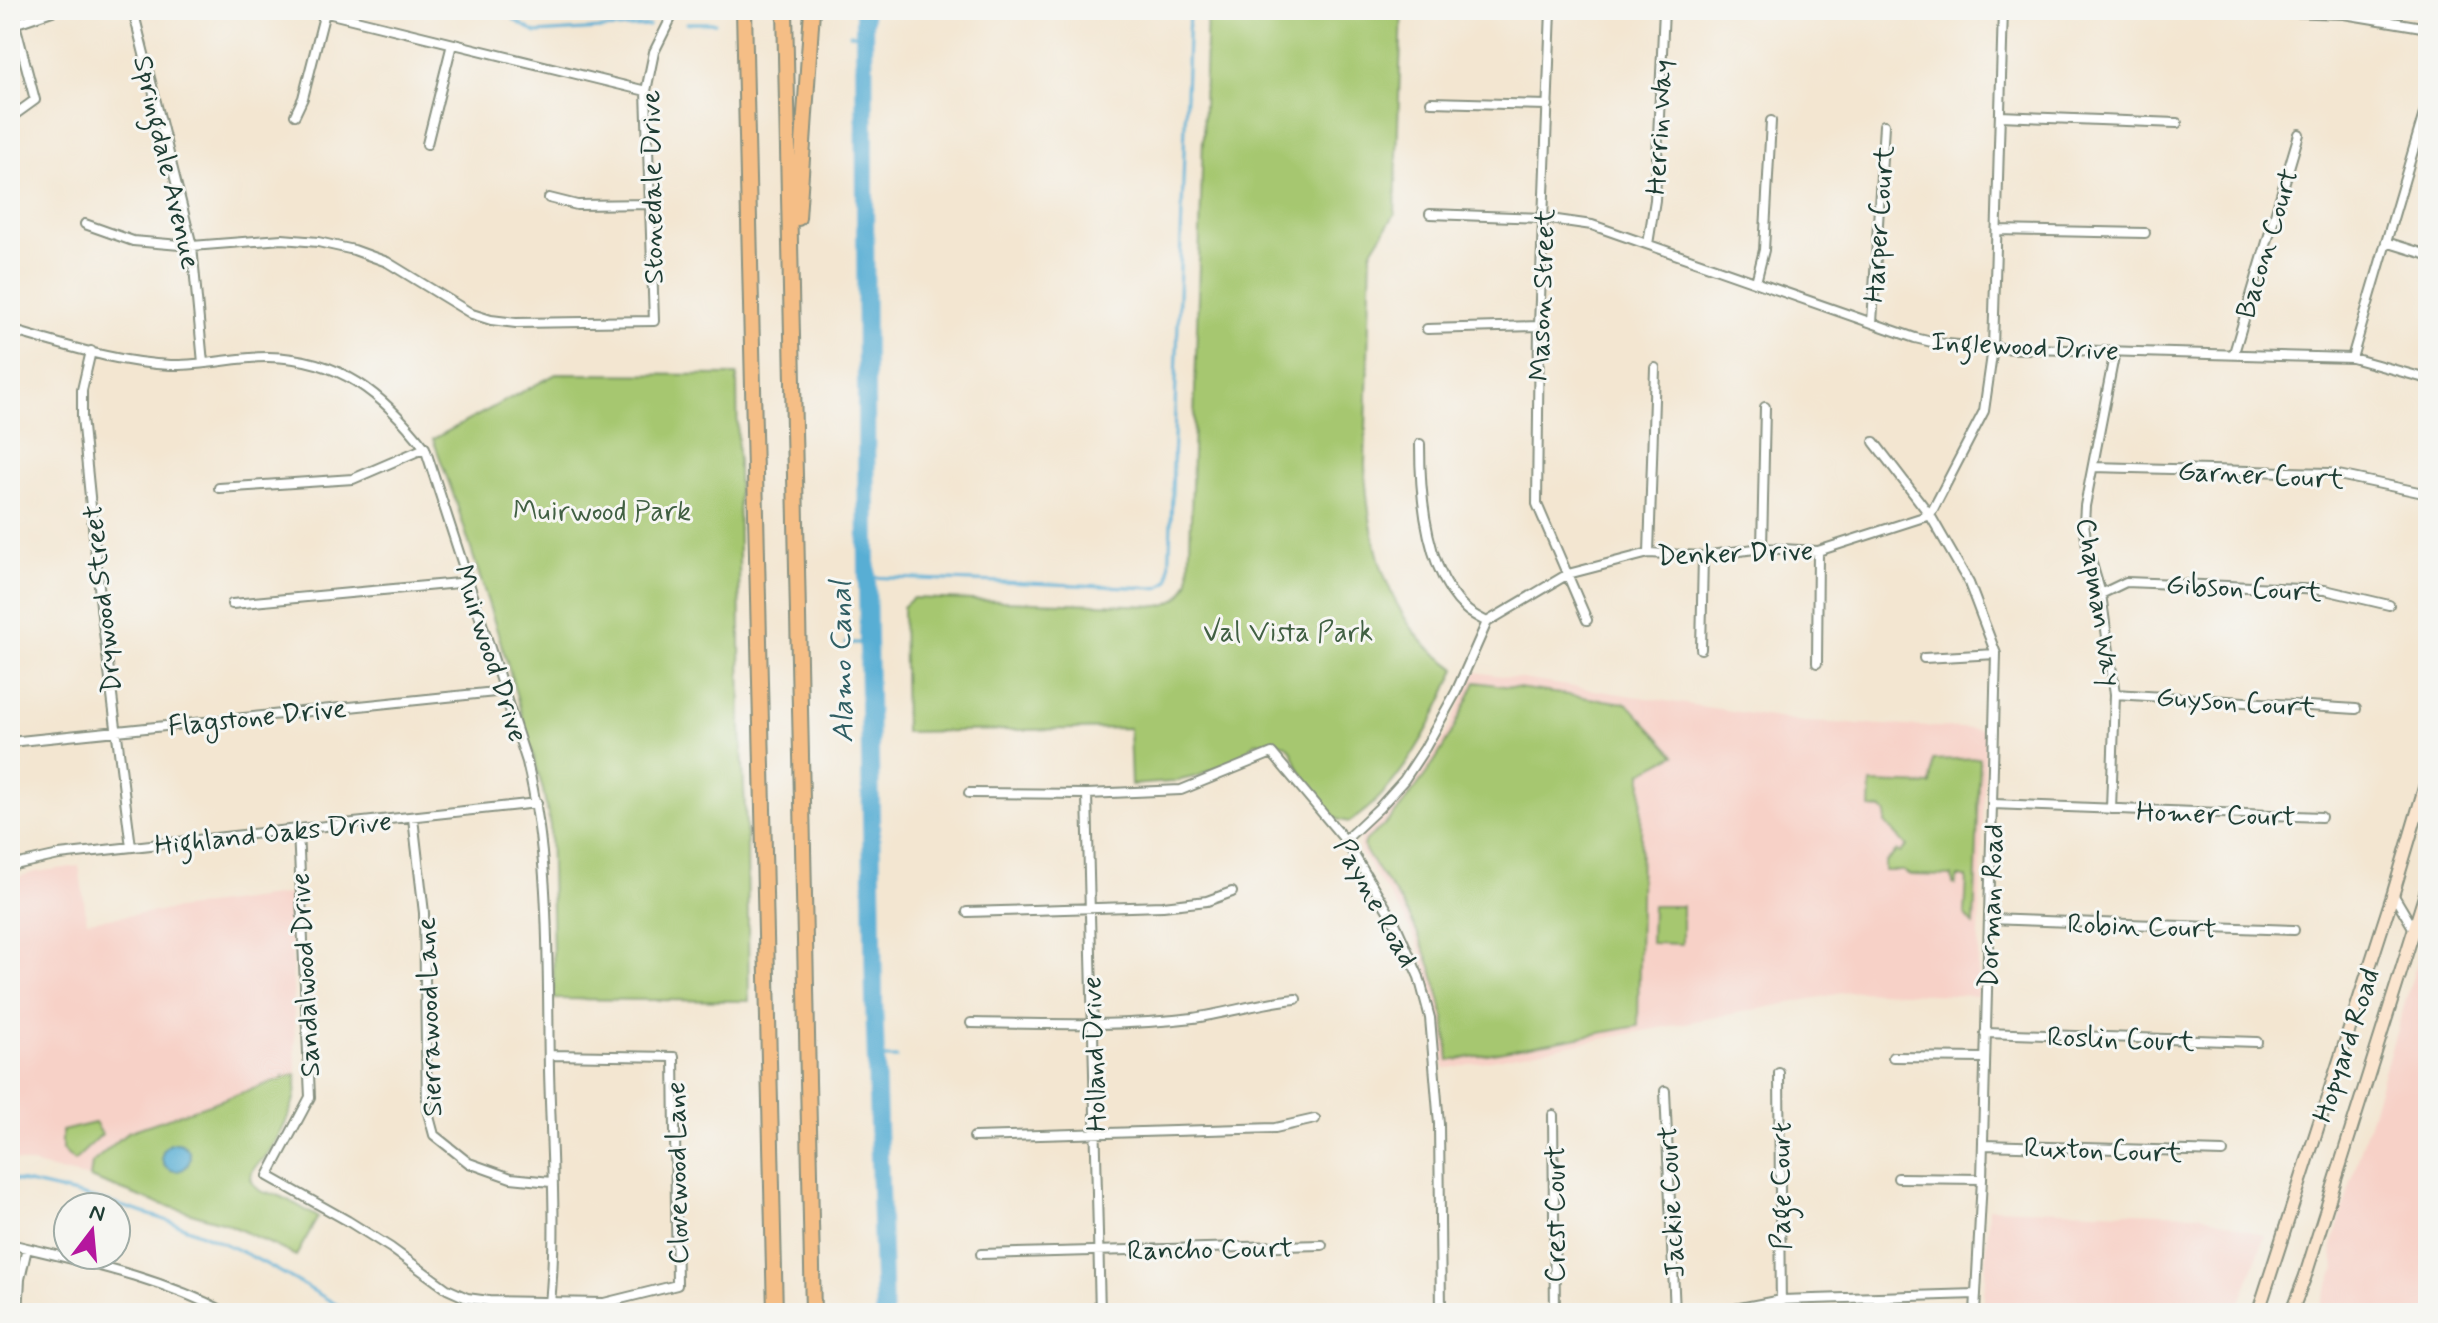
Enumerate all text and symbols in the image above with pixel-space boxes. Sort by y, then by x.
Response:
street label: Springdale Avenue [120,52,208,274]
street label: Herrin Way [1638,58,1683,196]
street label: Stonedale Drive [633,90,674,284]
street label: Harper Court [1857,144,1904,304]
street label: Bacon Court [2228,164,2309,323]
street label: Mason Street [1522,208,1565,382]
street label: Inglewood Drive [1930,324,2120,374]
street label: Garner Court [2177,454,2346,499]
park label: Muirwood Park [513,494,691,531]
street label: Drywood Street [75,503,132,695]
street label: Chapman Way [2066,515,2129,689]
street label: Denker Drive [1656,533,1814,576]
street label: Muirwood Drive [444,560,536,747]
street label: Gibson Court [2165,567,2323,612]
water label: Alamo Canal [822,578,863,743]
park label: Val Vista Park [1203,615,1373,652]
street label: Guyson Court [2155,679,2318,728]
street label: Flagstone Drive [166,691,349,748]
street label: Homer Court [2136,794,2296,837]
street label: Highland Oaks Drive [153,804,394,868]
street label: Dorman Road [1971,823,2014,989]
street label: Payne Road [1324,832,1425,974]
street label: Sandalwood Drive [283,872,330,1078]
street label: Robin Court [2067,906,2217,949]
street label: Sierrawood Lane [409,916,452,1117]
street label: Hopyard Road [2305,964,2390,1127]
street label: Holland Drive [1074,975,1117,1132]
street label: Roslin Court [2046,1019,2196,1062]
street label: Clovewood Lane [658,1081,699,1265]
street label: Page Court [1764,1122,1804,1250]
street label: Jackie Court [1650,1125,1695,1279]
street label: Ruxton Court [2023,1130,2183,1173]
street label: Crest Court [1538,1145,1575,1283]
north arrow [52,1191,132,1271]
text: N [86,1198,108,1229]
street label: Rancho Court [1127,1231,1293,1270]

